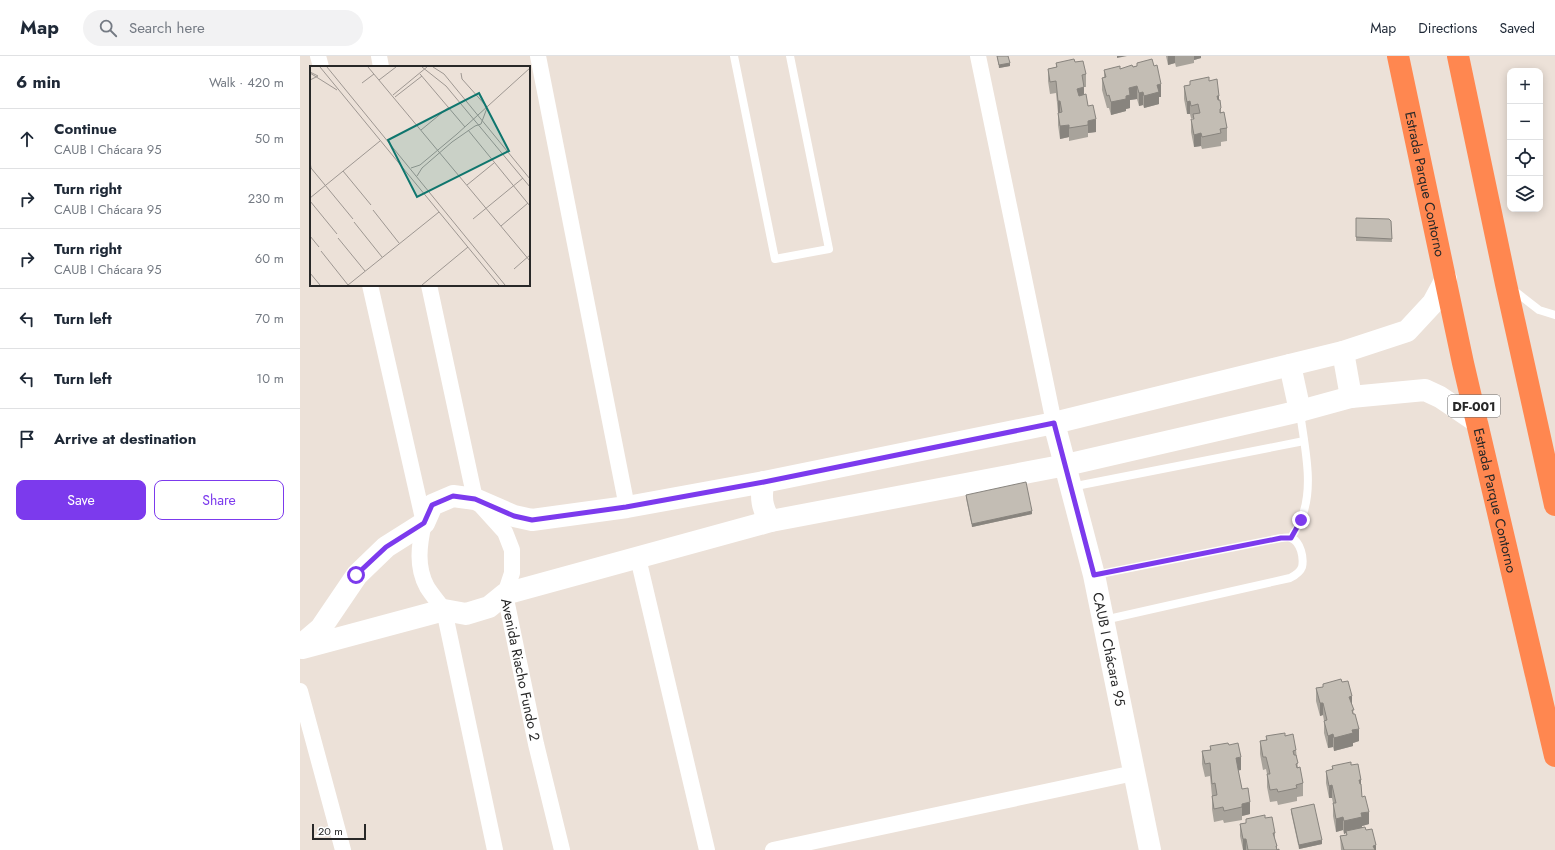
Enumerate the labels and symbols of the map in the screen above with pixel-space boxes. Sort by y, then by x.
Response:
inset map [310,66,530,286]
street label: Estrada Parque Contorno [1400,110,1450,259]
road number: DF-001 [1448,395,1500,417]
street label: Estrada Parque Contorno [1469,426,1522,575]
route end [1292,511,1310,529]
route start [347,566,365,584]
street label: CAUB I Chácara 95 [1088,590,1131,708]
street label: Avenida Riacho Fundo 2 [496,596,545,743]
scale bar [312,822,366,841]

